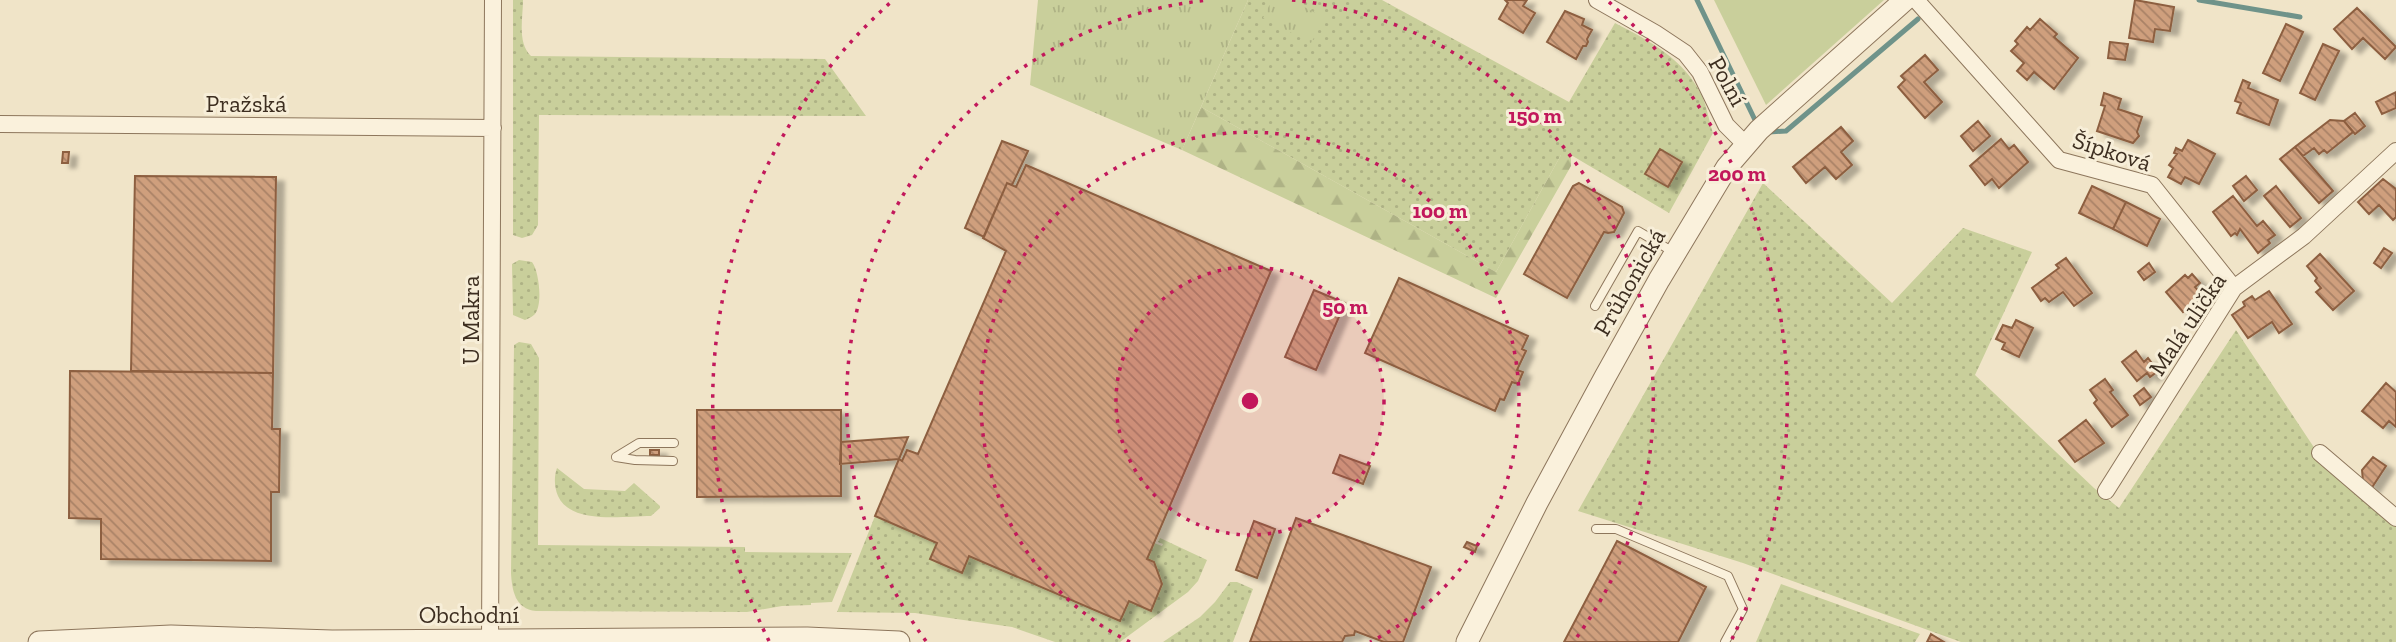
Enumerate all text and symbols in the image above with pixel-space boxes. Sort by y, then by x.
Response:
street label: Polní [1703,51,1754,111]
street label: Pražská [205,89,287,118]
text: 150 m [1508,103,1563,128]
street label: Šípková [2069,125,2155,177]
text: 200 m [1708,161,1766,186]
text: 100 m [1413,198,1468,223]
street label: Průhonická [1587,223,1671,341]
street label: Malá ulička [2142,267,2232,381]
street label: U Makra [456,275,485,365]
text: 50 m [1322,294,1368,319]
centre of rings [1238,389,1262,413]
street label: Obchodní [419,600,520,629]

